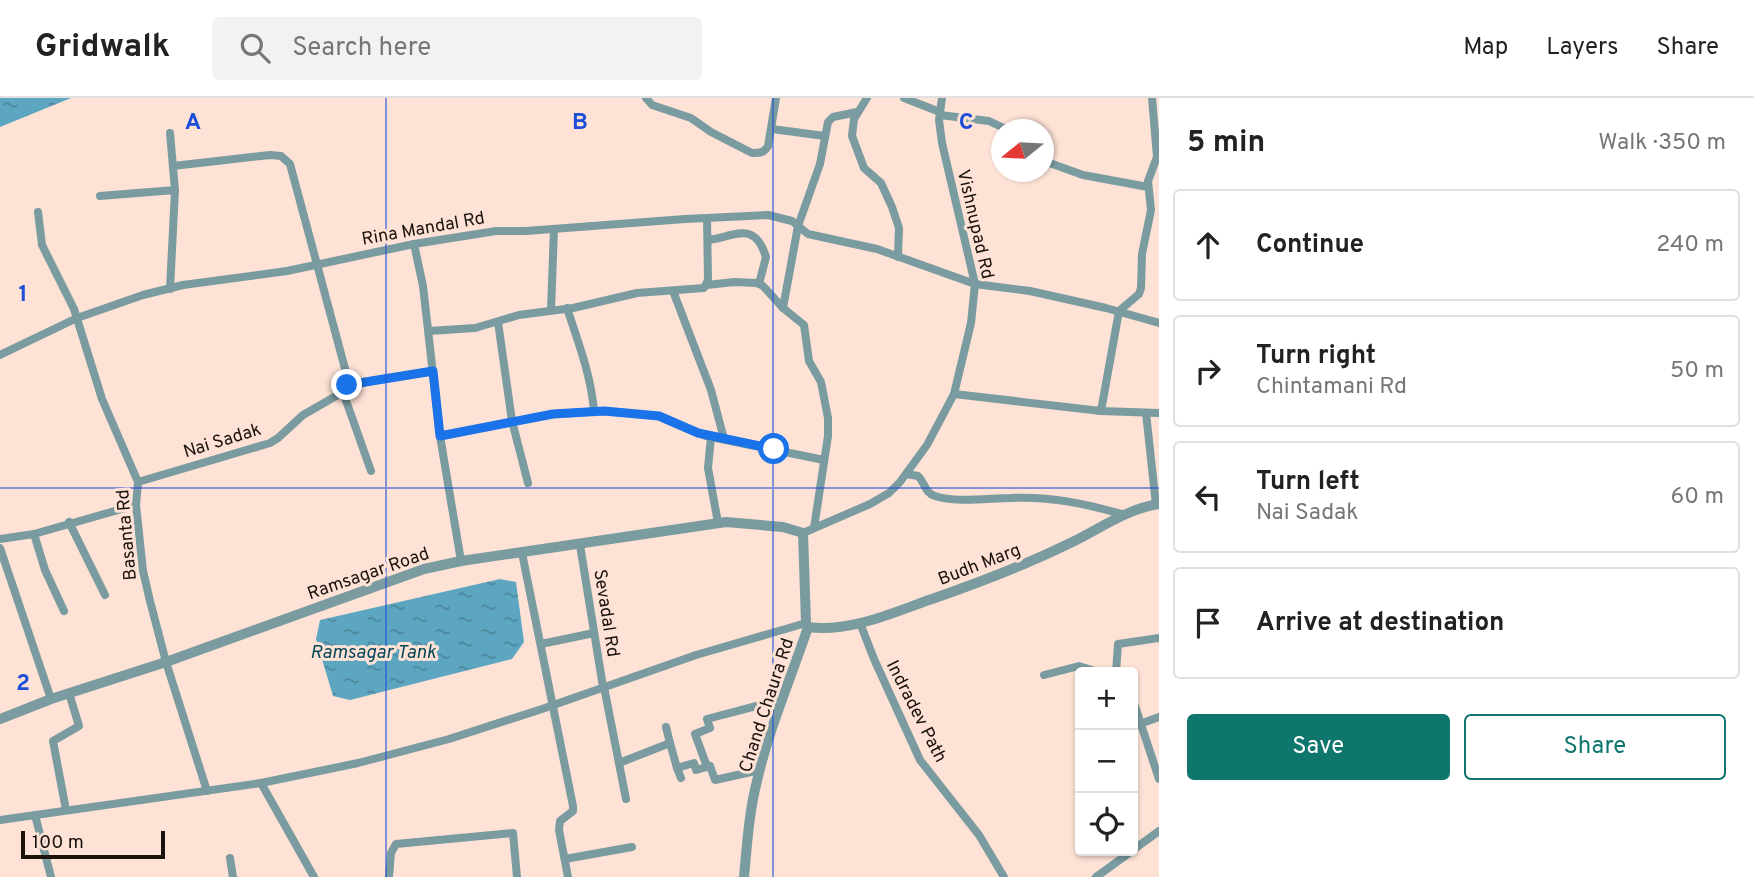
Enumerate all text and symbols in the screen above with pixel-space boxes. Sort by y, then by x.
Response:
search box [212,17,702,80]
text: Gridwalk [35,27,170,69]
icon: search [236,29,274,67]
text: Search here [292,32,431,65]
text: Map [1463,33,1508,63]
text: Layers [1546,33,1618,63]
text: Share [1656,33,1719,63]
text: A [185,109,201,138]
text: B [572,109,588,138]
text: C [959,109,973,138]
north arrow [991,119,1054,182]
text: 5 min [1187,125,1265,162]
text: Walk · 350 m [1598,129,1726,158]
street label: Vishnupad Rd [951,167,998,281]
street label: Rina Mandal Rd [360,207,487,252]
icon: ahead [1189,226,1227,264]
text: Continue [1256,229,1364,262]
text: 240 m [1656,231,1724,260]
text: 1 [18,281,28,310]
text: Turn right [1256,340,1376,373]
icon: right [1189,352,1227,390]
text: 50 m [1670,357,1724,386]
route end [331,369,362,400]
text: Chintamani Rd [1256,373,1407,402]
street label: Nai Sadak [181,419,264,464]
route start [758,433,789,464]
text: Turn left [1256,466,1360,499]
icon: left [1189,478,1227,516]
text: 60 m [1671,483,1724,512]
street label: Basanta Rd [112,488,143,581]
text: Nai Sadak [1256,499,1358,528]
street label: Budh Marg [935,539,1024,592]
street label: Ramsagar Road [304,543,433,606]
street label: Sevadal Rd [587,568,624,659]
icon: arrive [1189,604,1227,642]
text: Arrive at destination [1256,607,1504,640]
street label: Chand Chaura Rd [735,635,800,776]
water label: Ramsagar Tank [310,641,436,665]
street label: Indradev Path [880,657,951,767]
map controls [1075,667,1138,856]
button: + [1075,667,1138,730]
text: 2 [16,670,30,699]
button: Save [1187,714,1450,780]
button: Share [1464,714,1726,780]
button: − [1075,730,1138,793]
button: locate [1075,793,1138,856]
scale bar [21,828,164,860]
text: 100 m [32,831,84,855]

